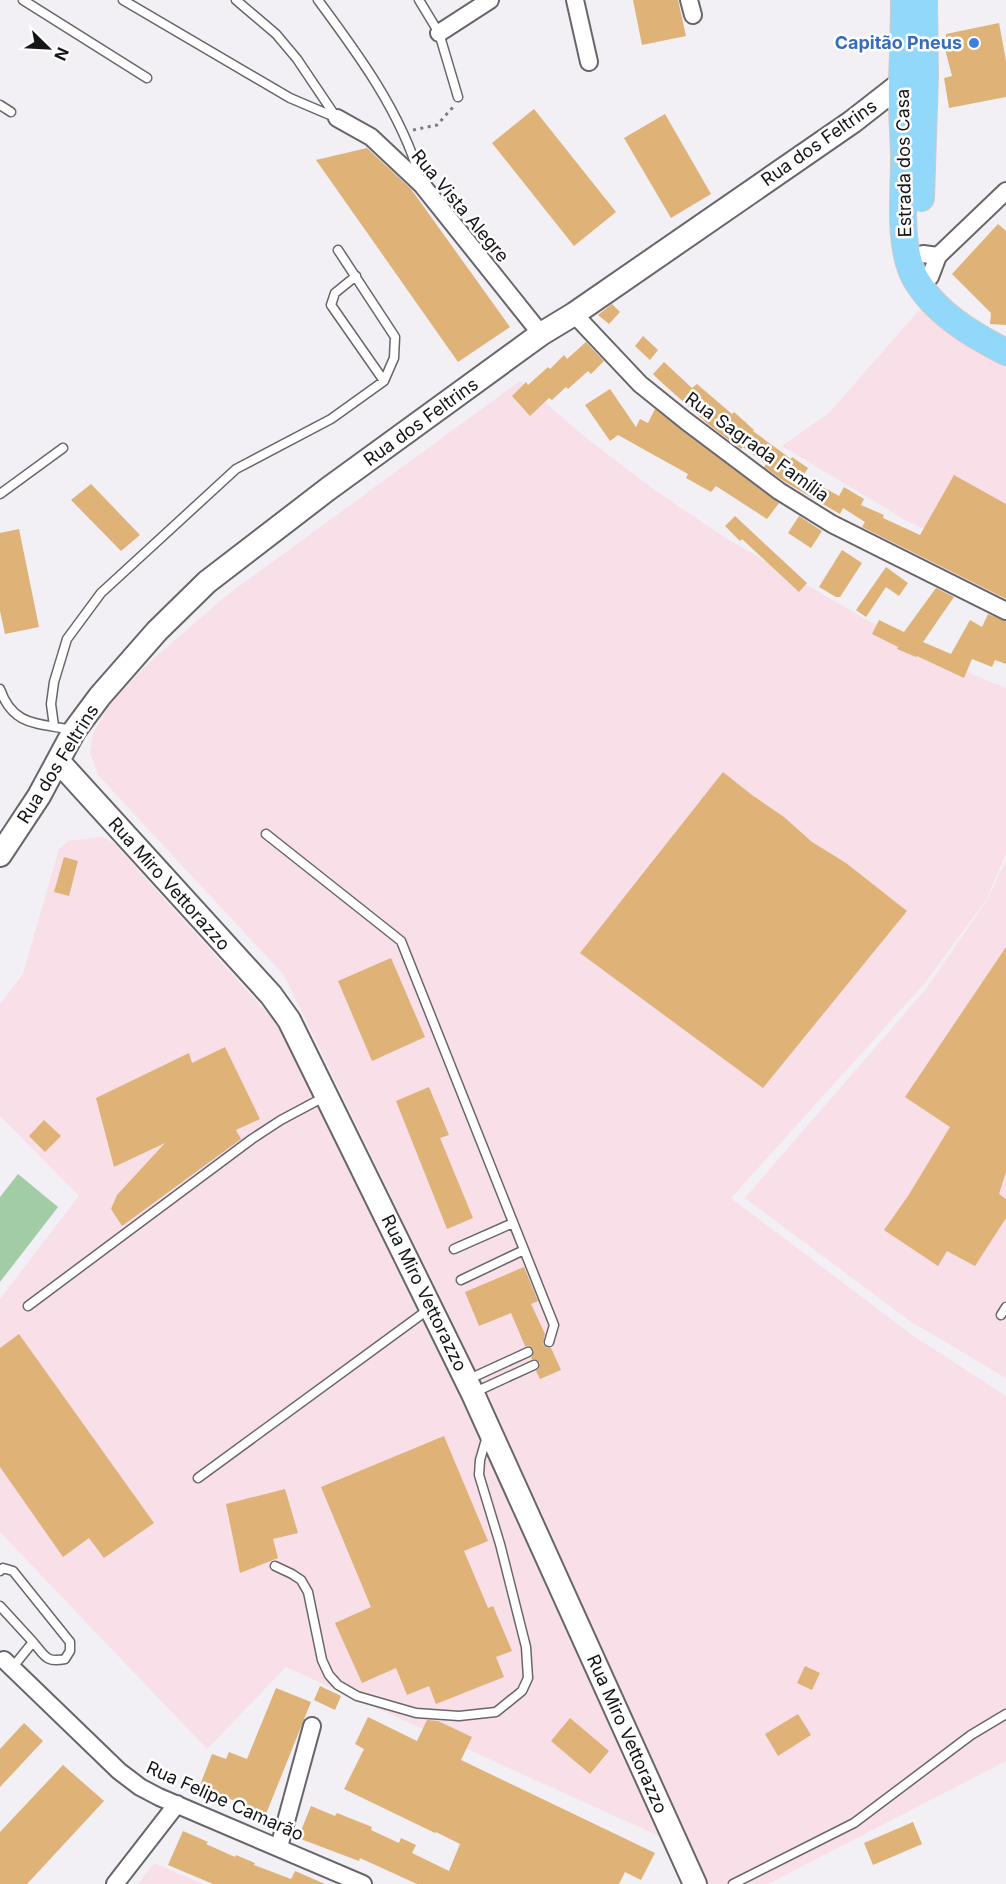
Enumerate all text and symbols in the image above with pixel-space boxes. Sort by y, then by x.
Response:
north arrow [18,18,78,78]
place label: Capitão Pneus [835,32,962,53]
marker: Capitão Pneus [967,36,981,50]
text: N [50,44,73,64]
street label: Estrada dos Casa [892,89,915,237]
street label: Rua dos Feltrins [757,95,881,190]
street label: Rua Vista Alegre [407,145,513,266]
street label: Rua dos Feltrins [359,373,482,470]
street label: Rua Sagrada Família [681,387,833,506]
street label: Rua dos Feltrins [13,700,103,827]
street label: Rua Miro Vettorazzo [104,813,235,954]
street label: Rua Miro Vettorazzo [377,1211,472,1375]
street label: Rua Miro Vettorazzo [583,1651,672,1816]
street label: Rua Felipe Camarão [143,1756,307,1845]

